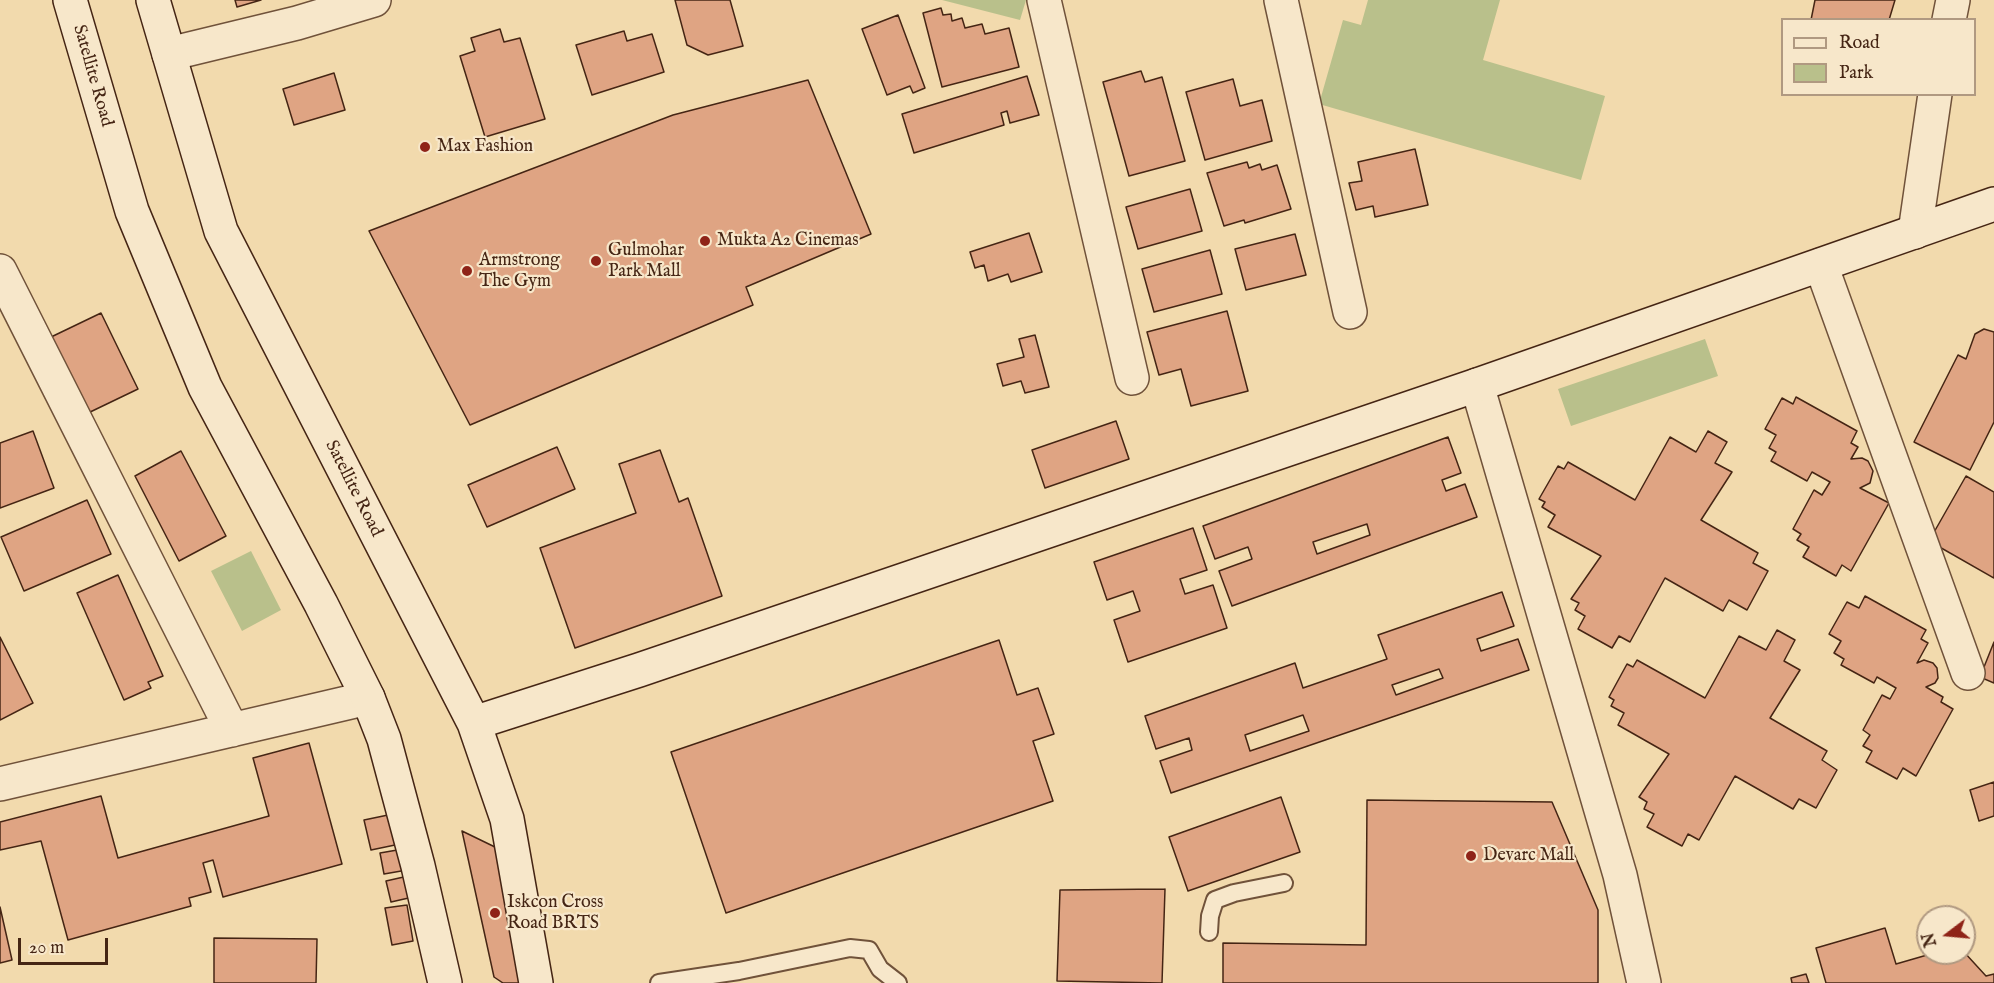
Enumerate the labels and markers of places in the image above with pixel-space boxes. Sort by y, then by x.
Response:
place label: Max Fashion [437,136,533,158]
marker: Max Fashion [418,140,432,154]
place label: Mukta A2 Cinemas [717,230,859,252]
marker: Mukta A2 Cinemas [698,234,712,248]
place label: Gulmohar Park Mall [608,240,684,282]
place label: Armstrong The Gym [479,250,560,292]
marker: Gulmohar Park Mall [589,254,603,268]
marker: Armstrong The Gym [460,264,474,278]
place label: Devarc Mall [1483,845,1574,867]
marker: Devarc Mall [1464,849,1478,863]
place label: Iskcon Cross Road BRTS [507,892,603,934]
marker: Iskcon Cross Road BRTS [488,906,502,920]

